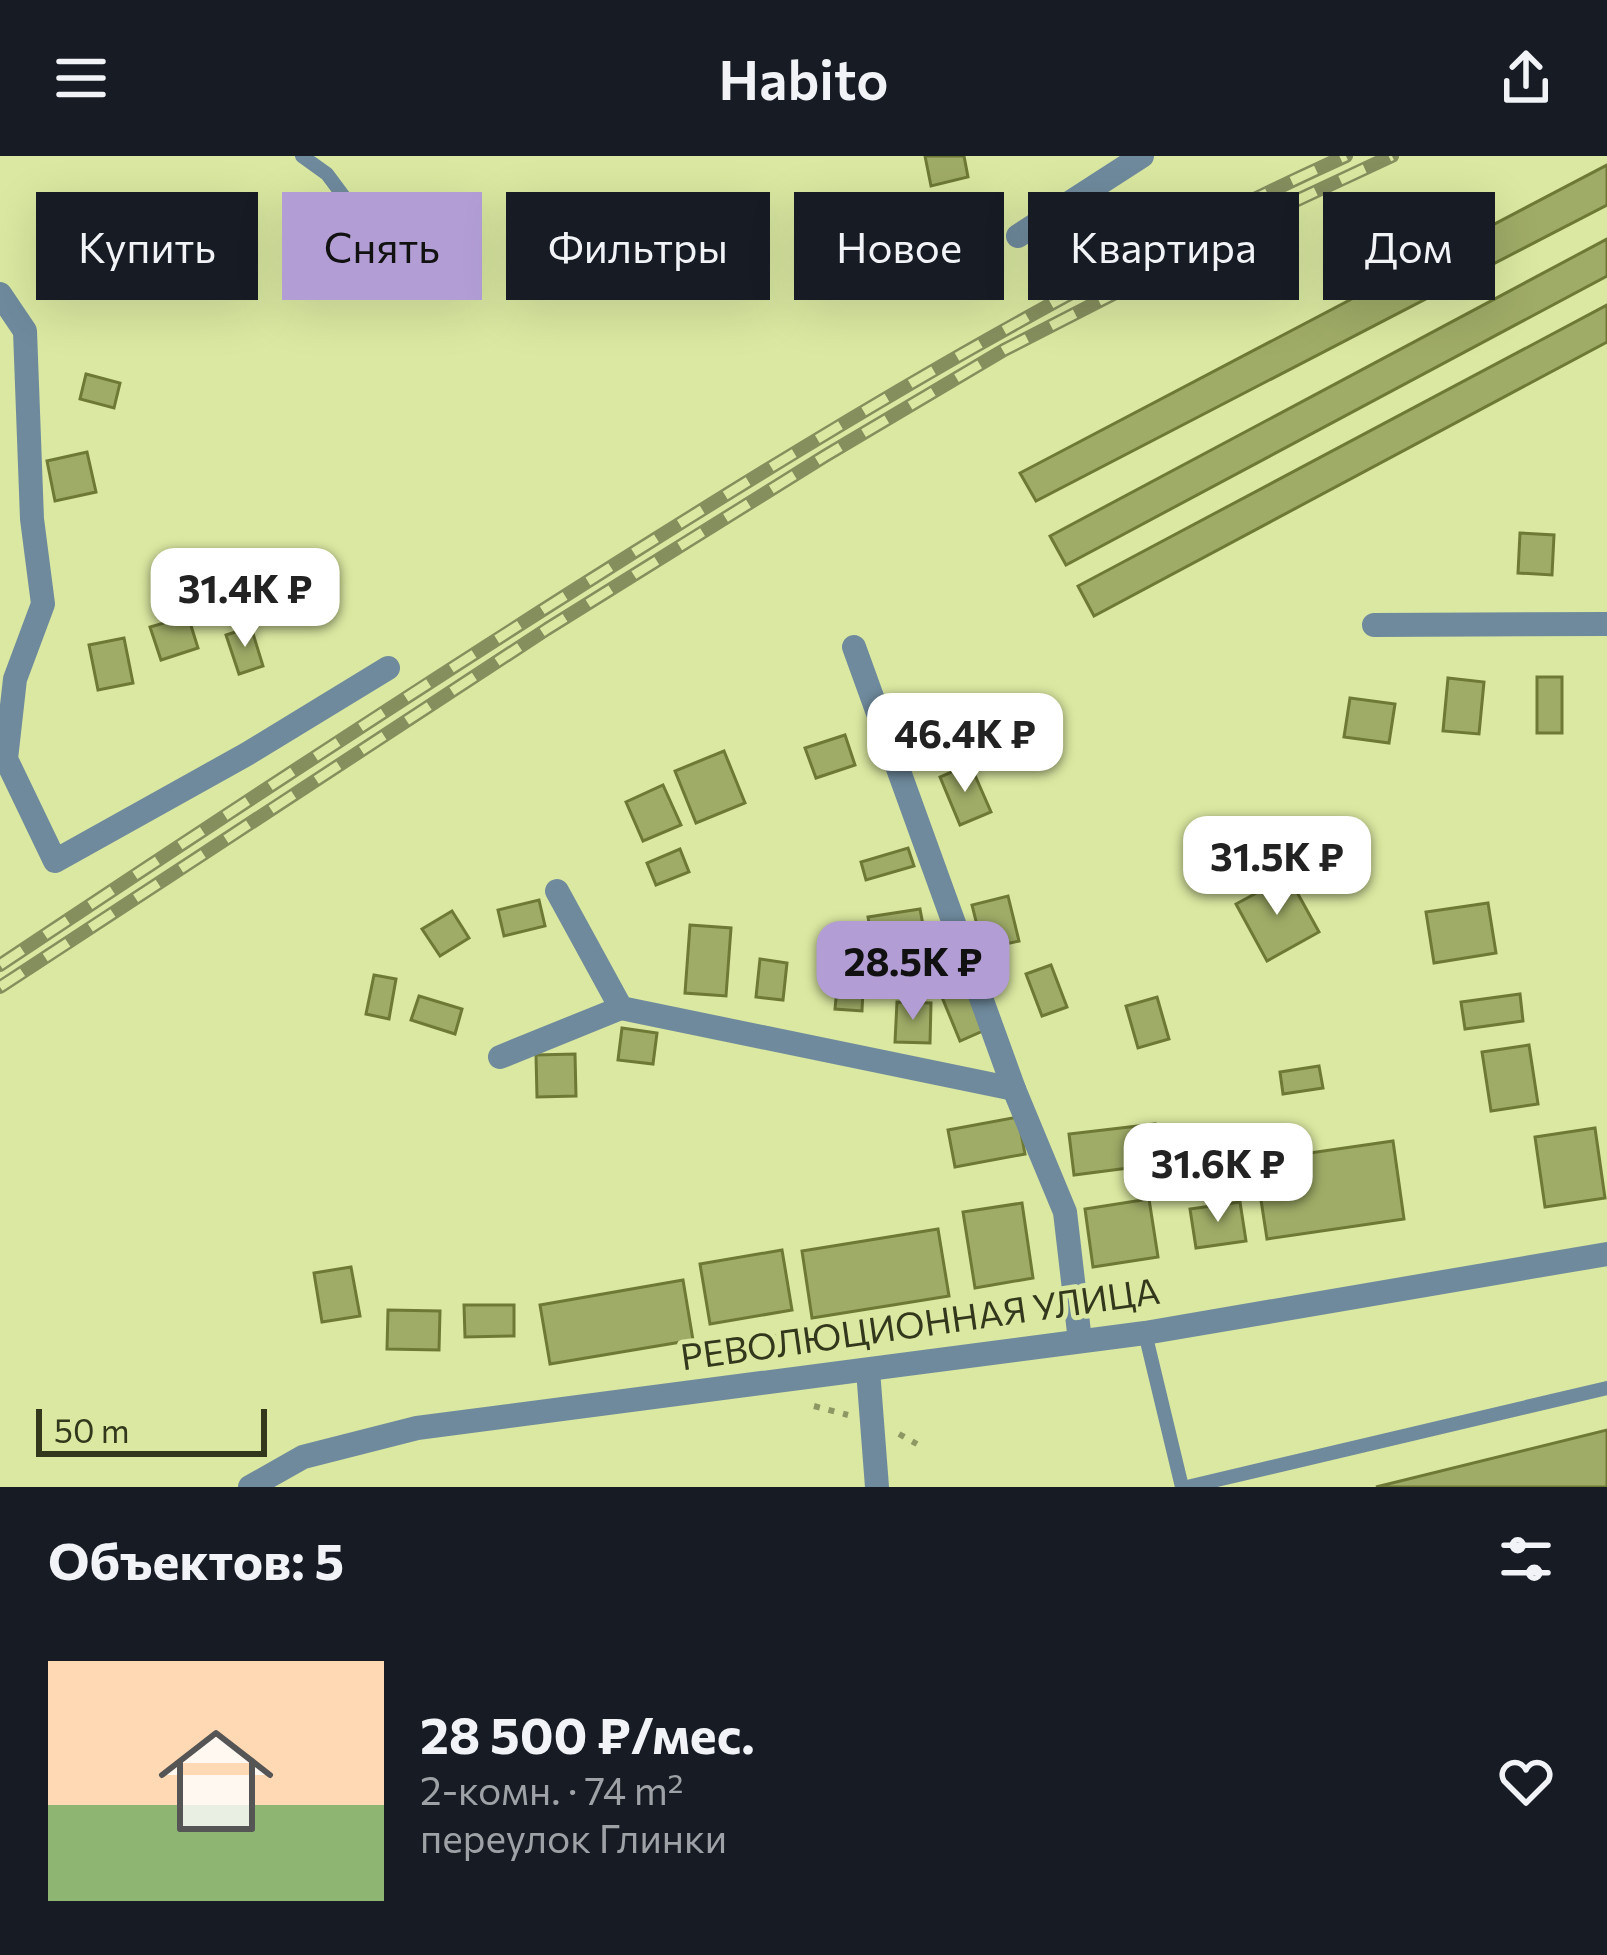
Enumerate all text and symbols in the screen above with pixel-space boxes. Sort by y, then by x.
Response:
icon: menu [48,45,114,111]
text: Habito [718,45,889,111]
icon: share [1493,45,1559,111]
chip: Купить [36,192,258,300]
chip: Снять [282,192,482,300]
chip: Фильтры [506,192,770,300]
chip: Новое [794,192,1004,300]
chip: Квартира [1028,192,1299,300]
chip: Дом [1323,192,1495,300]
pin: 31.4K ₽ [134,548,356,650]
text: 31.4K ₽ [178,563,312,611]
pin: 46.4K ₽ [854,693,1076,795]
text: 46.4K ₽ [894,708,1036,756]
pin: 31.5K ₽ [1166,816,1388,918]
text: 31.5K ₽ [1210,831,1344,879]
pin: 28.5K ₽ [802,921,1024,1023]
text: 28.5K ₽ [844,936,983,984]
pin: 31.6K ₽ [1107,1123,1329,1225]
text: 31.6K ₽ [1151,1138,1285,1186]
street label: РЕВОЛЮЦИОННАЯ УЛИЦА [677,1267,1162,1377]
scale bar [36,1403,267,1456]
text: 50 m [54,1409,130,1450]
icon: filters [1493,1526,1559,1592]
text: Объектов: 5 [48,1528,344,1591]
text: 28 500 ₽/мес. [420,1702,755,1765]
icon: home [144,1709,288,1853]
icon: heart [1493,1748,1559,1814]
text: 2-комн. · 74 m² [420,1765,683,1813]
text: переулок Глинки [420,1813,727,1861]

